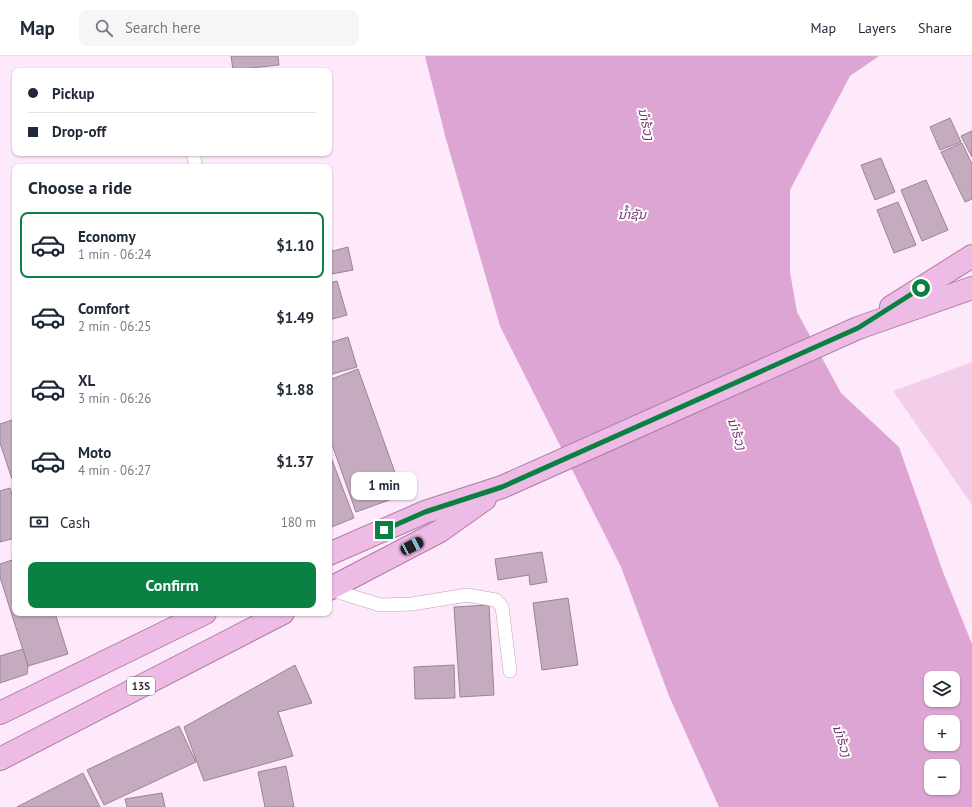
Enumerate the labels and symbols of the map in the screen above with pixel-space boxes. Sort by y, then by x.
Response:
water label: ນຳ້ຮວງ [634,106,658,143]
water label: ນ້ຳຊັນ [618,205,647,223]
route start [912,279,930,297]
water label: ນຳ້ຮວງ [724,416,751,453]
callout: 1 min [351,472,417,500]
route end [375,521,393,539]
car [399,535,425,557]
road number: 13S [127,677,155,695]
water label: ນຳ້ຮວງ [829,723,856,760]

